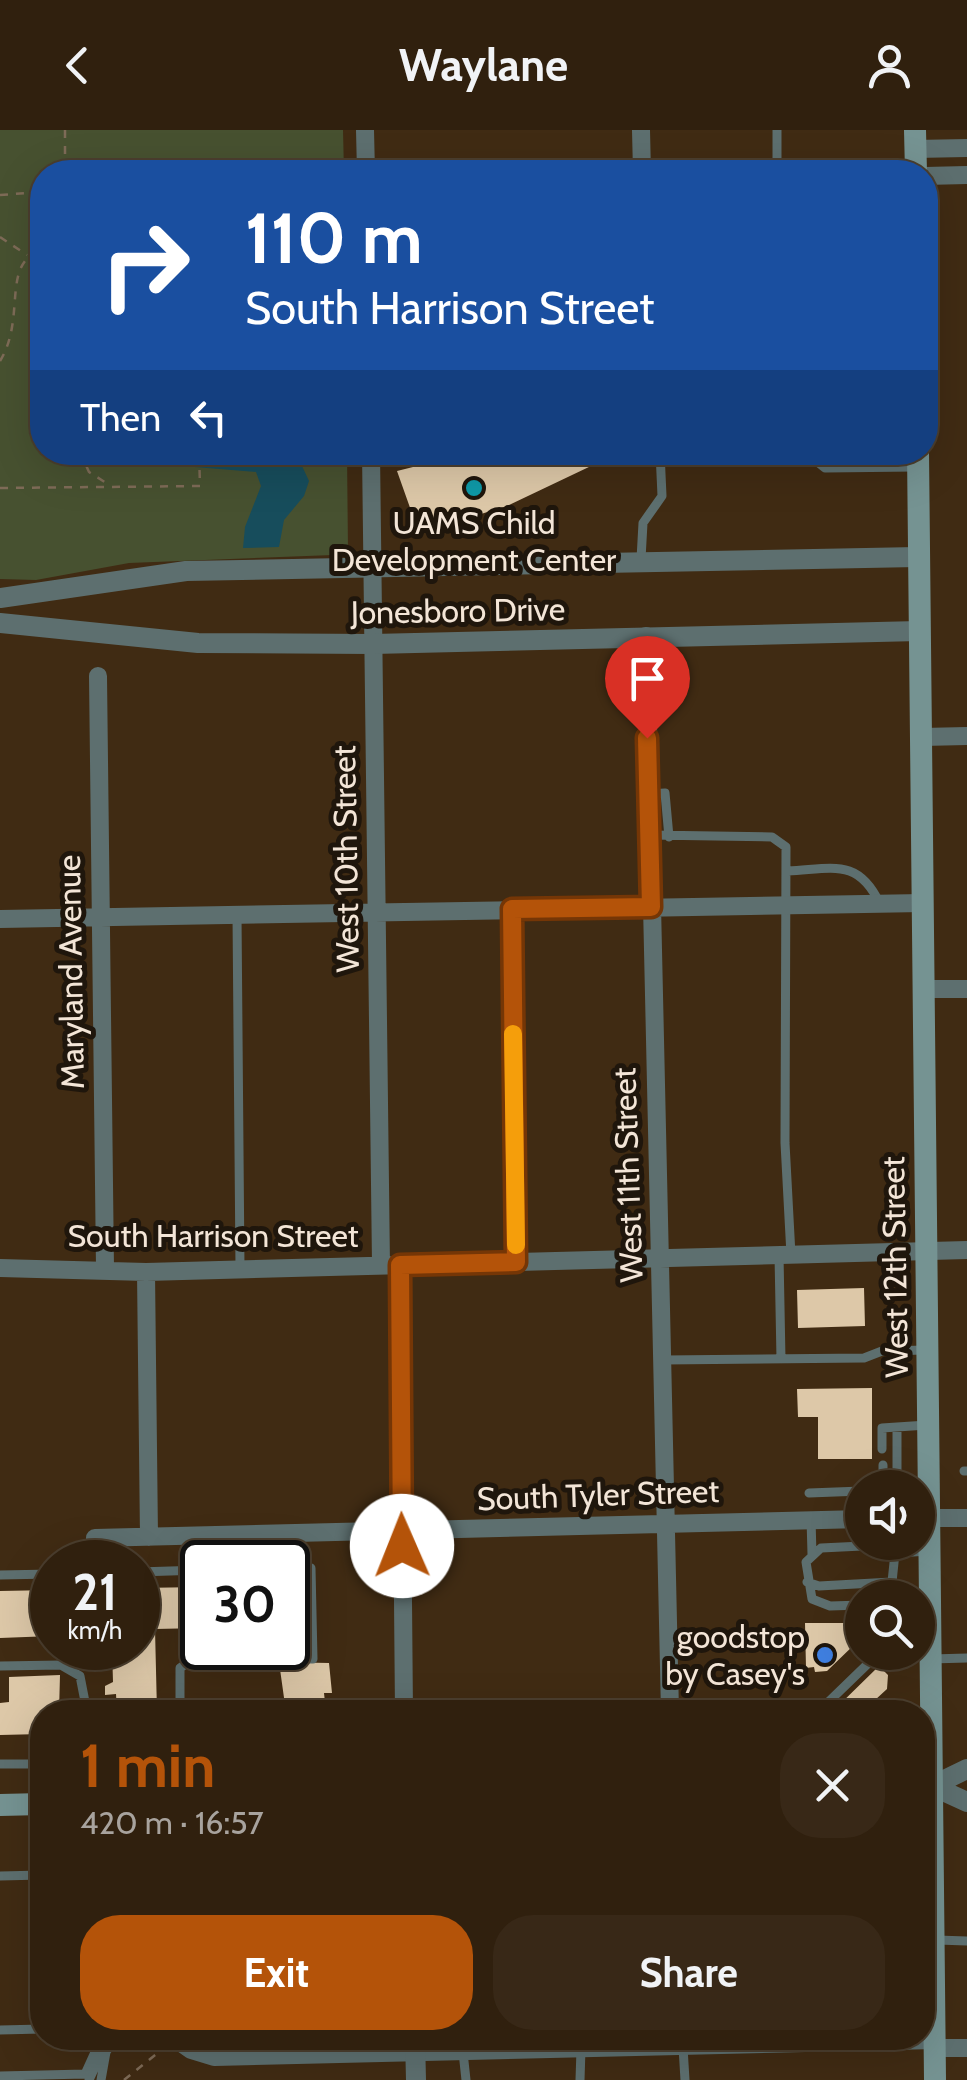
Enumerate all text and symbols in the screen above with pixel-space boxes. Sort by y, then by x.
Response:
icon: back [50,38,105,93]
text: Waylane [399,38,568,92]
icon: person [862,38,917,93]
text: 110 m [245,195,423,281]
icon: right [80,200,210,330]
text: South Harrison Street [245,281,655,335]
icon: left [181,390,236,445]
text: Then [80,394,161,441]
marker: UAMS Child Development Center [463,477,485,499]
place label: UAMS Child Development Center [332,503,617,579]
street label: Jonesboro Drive [349,589,566,632]
pin [605,636,690,739]
icon: arrive [620,651,675,706]
street label: West 10th Street [324,745,367,973]
street label: Maryland Avenue [49,854,92,1090]
street label: West 11th Street [604,1067,651,1283]
street label: West 12th Street [873,1156,916,1378]
street label: South Harrison Street [67,1216,359,1255]
map controls [845,1470,935,1670]
button: sound [845,1470,935,1560]
street label: South Tyler Street [476,1471,720,1518]
position arrow [350,1494,454,1598]
speed limit sign: 30 [180,1540,310,1670]
text: 21 [73,1562,117,1623]
button: search [845,1580,935,1670]
text: km/h [68,1615,122,1645]
place label: goodstop by Casey's [665,1617,805,1693]
marker: goodstop by Casey's [814,1644,836,1666]
text: 1 min [80,1729,215,1802]
button: close [780,1733,885,1838]
text: 420 m · 16:57 [80,1803,264,1842]
button: Exit [80,1915,473,2030]
button: Share [493,1915,885,2030]

